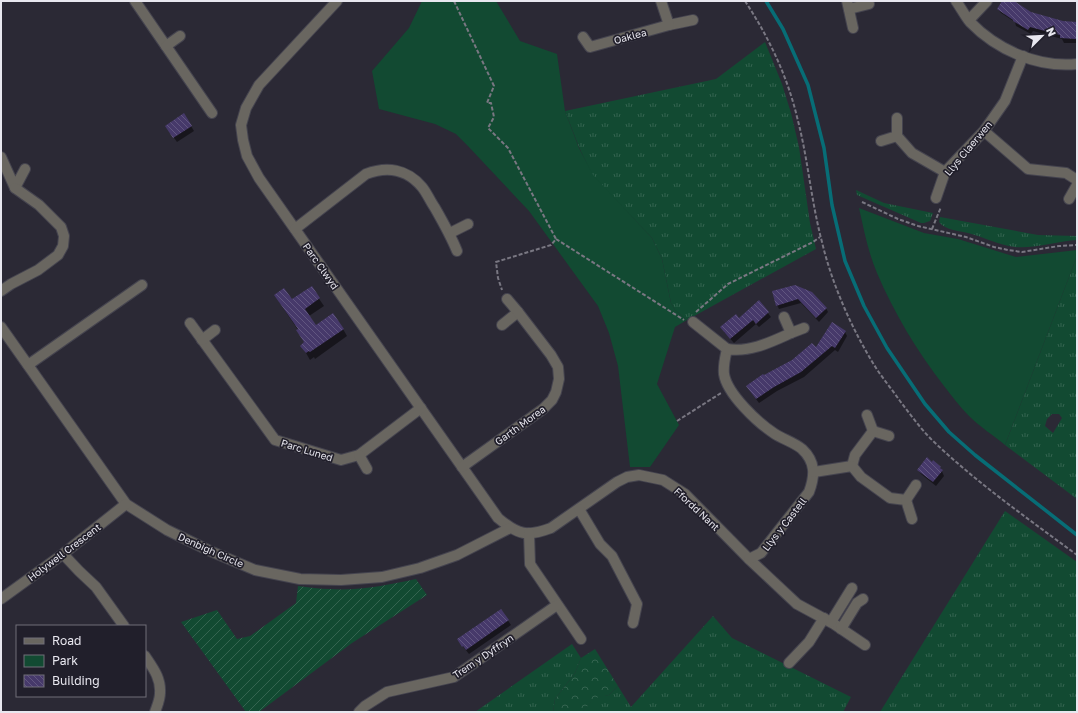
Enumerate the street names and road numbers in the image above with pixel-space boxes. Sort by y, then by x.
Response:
street label: Oaklea [612,26,648,46]
street label: Llys Claerwen [942,118,994,178]
street label: Parc Clwyd [301,241,341,291]
street label: Garth Morea [492,403,548,447]
street label: Parc Luned [280,436,334,464]
street label: Ffordd Nant [672,485,722,533]
street label: Llys y Castell [760,495,808,553]
street label: Holywell Crescent [25,521,103,583]
street label: Denbigh Circle [176,530,246,570]
street label: Trem y Dyffryn [450,631,516,681]

